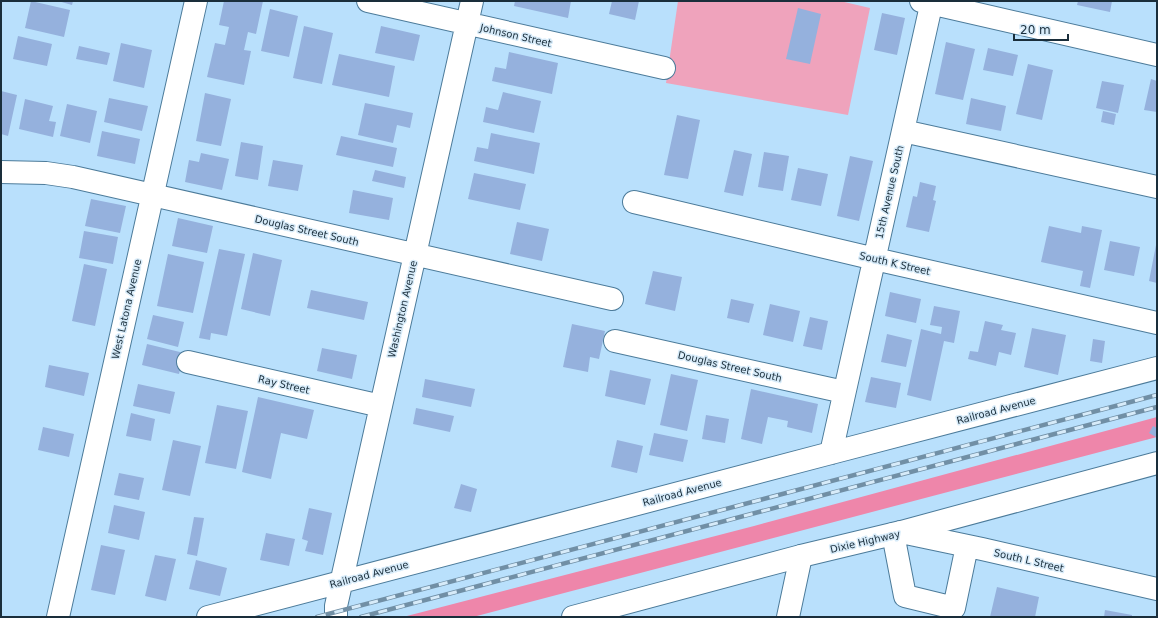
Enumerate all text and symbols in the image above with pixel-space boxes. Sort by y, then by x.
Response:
scale bar [1014,16,1068,42]
street label: Johnson Street [478,22,553,49]
text: 20 m [1020,23,1051,37]
street label: 15th Avenue South [873,144,906,240]
street label: Douglas Street South [254,213,360,248]
street label: South K Street [858,250,931,277]
street label: West Latona Avenue [110,258,143,360]
street label: Washington Avenue [386,260,419,359]
street label: Douglas Street South [677,349,783,384]
street label: Ray Street [257,373,311,396]
street label: Railroad Avenue [955,395,1037,426]
street label: Railroad Avenue [641,477,723,508]
street label: Dixie Highway [829,528,901,555]
street label: South L Street [993,547,1065,574]
street label: Railroad Avenue [328,559,410,590]

